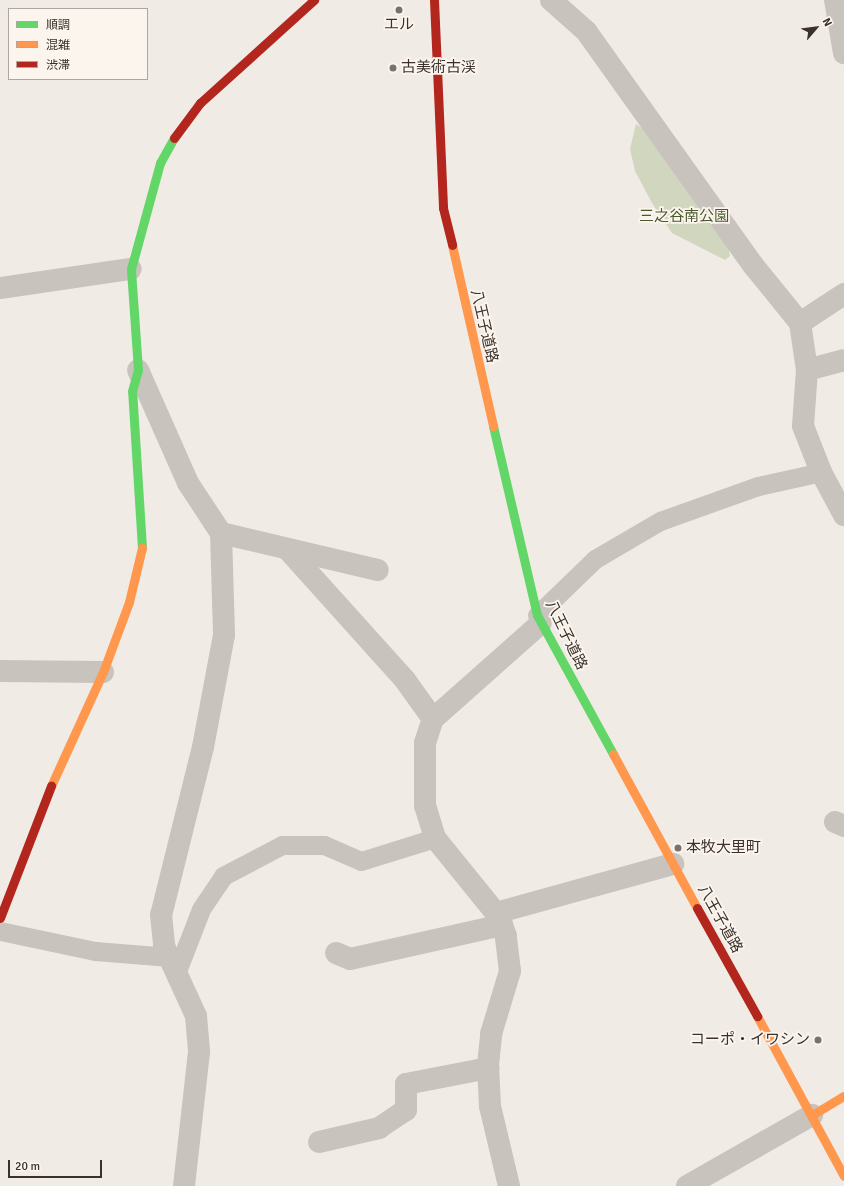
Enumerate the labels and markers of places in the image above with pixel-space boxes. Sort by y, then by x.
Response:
marker: エル [394,5,404,15]
place label: エル [384,16,414,34]
place label: 古美術古渓 [401,59,476,77]
marker: 古美術古渓 [388,63,398,73]
place label: 本牧大里町 [686,839,761,857]
marker: 本牧大里町 [673,843,683,853]
place label: コーポ・イワシン [690,1031,810,1049]
marker: コーポ・イワシン [813,1035,823,1045]

